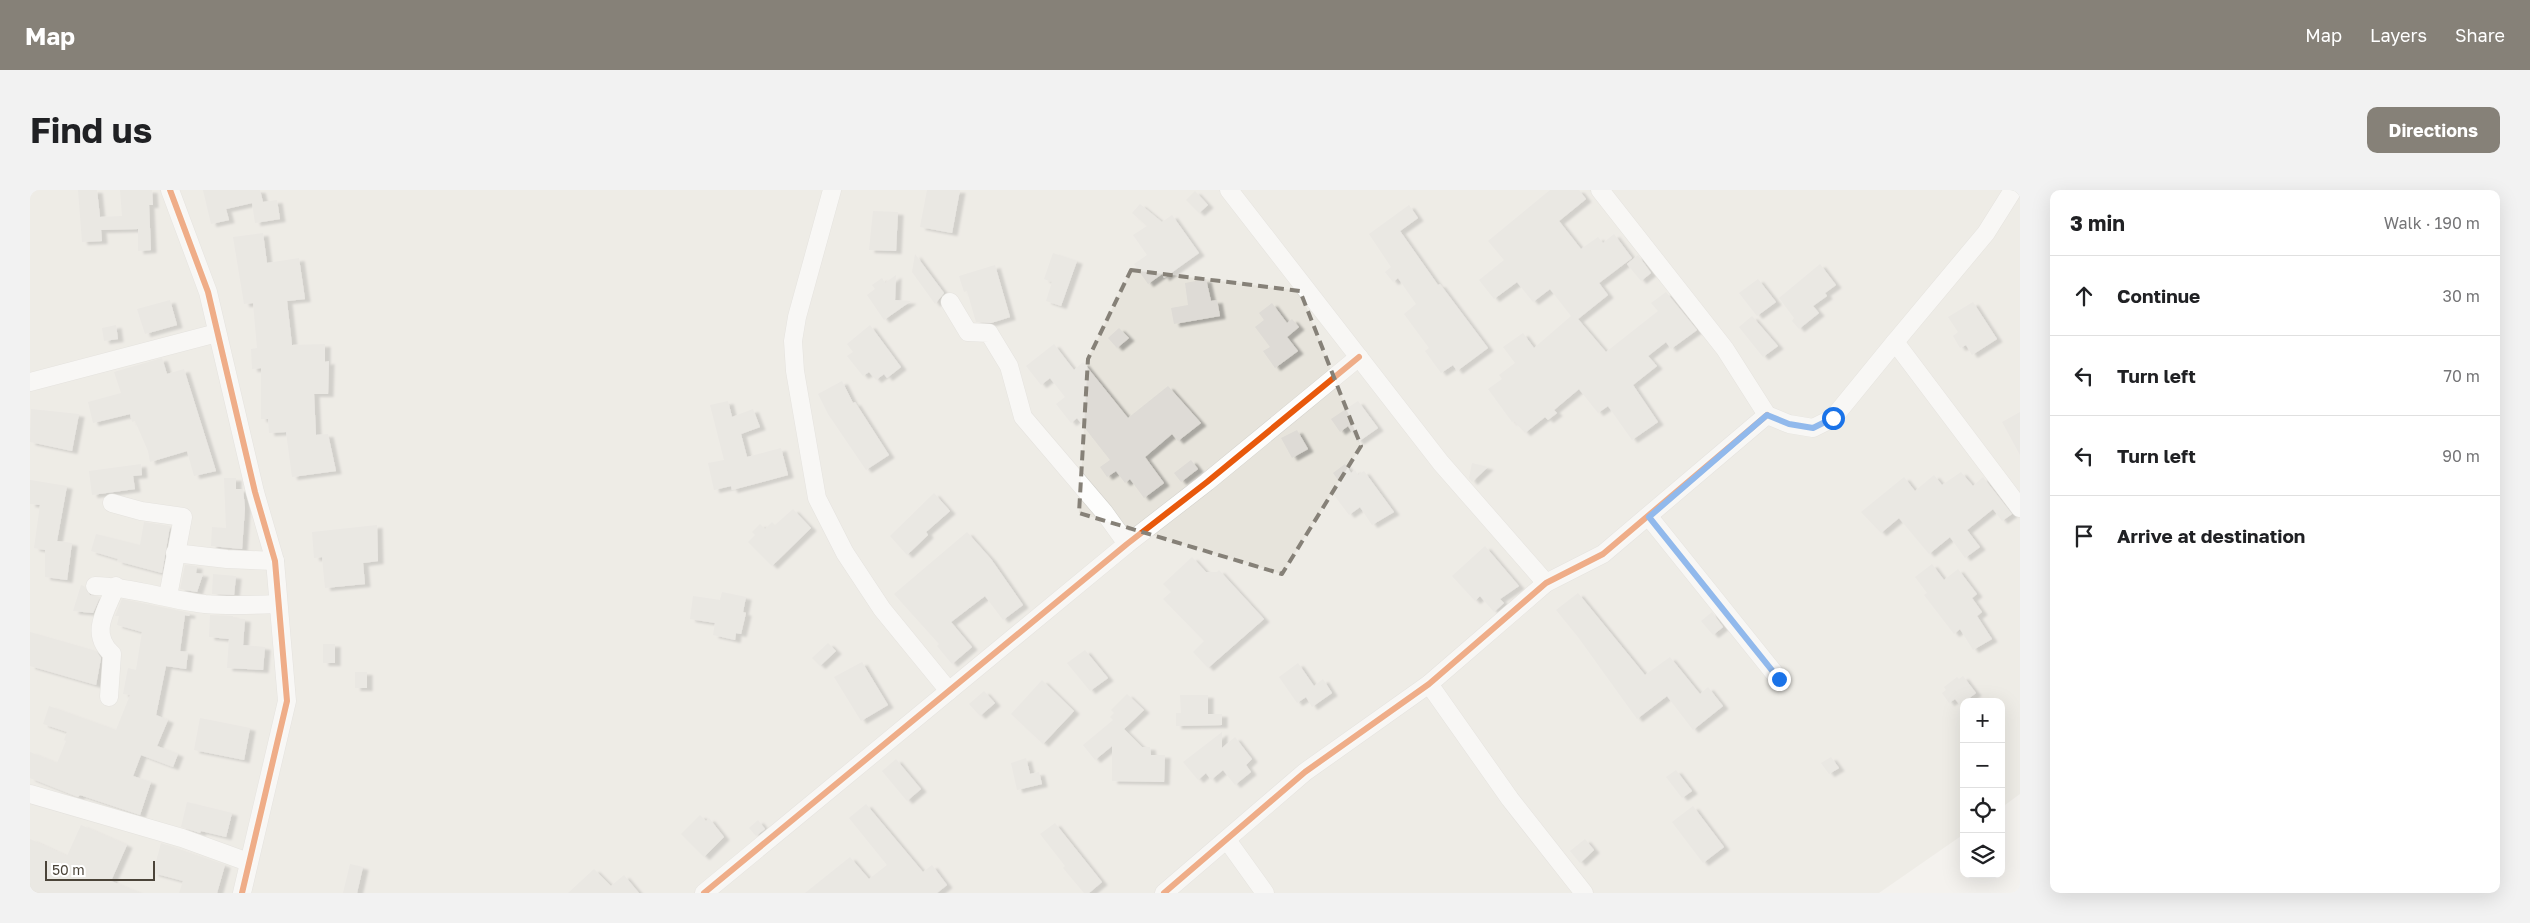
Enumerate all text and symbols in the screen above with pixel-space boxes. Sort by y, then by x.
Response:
text: Map [25,21,75,50]
text: Map [2305,24,2342,46]
text: Layers [2370,24,2427,46]
text: Share [2455,24,2505,46]
button: Directions [2367,107,2500,153]
text: Find us [30,109,152,151]
text: 3 min [2070,210,2125,236]
text: Walk · 190 m [2384,213,2480,233]
icon: ahead [2070,282,2098,310]
text: Continue [2117,284,2200,307]
text: 30 m [2443,286,2480,306]
icon: left [2070,362,2098,390]
text: Turn left [2117,364,2196,387]
text: 70 m [2443,366,2480,386]
route start [1822,407,1845,430]
icon: left [2070,442,2098,470]
text: Turn left [2117,444,2196,467]
text: 90 m [2442,446,2480,466]
icon: arrive [2070,522,2098,550]
text: Arrive at destination [2117,524,2305,547]
route end [1768,668,1791,691]
map controls [1960,698,2005,878]
button: + [1960,698,2005,743]
button: − [1960,743,2005,788]
button: locate [1960,788,2005,833]
button: layers [1960,833,2005,878]
scale bar [45,858,155,881]
text: 50 m [52,861,85,878]

